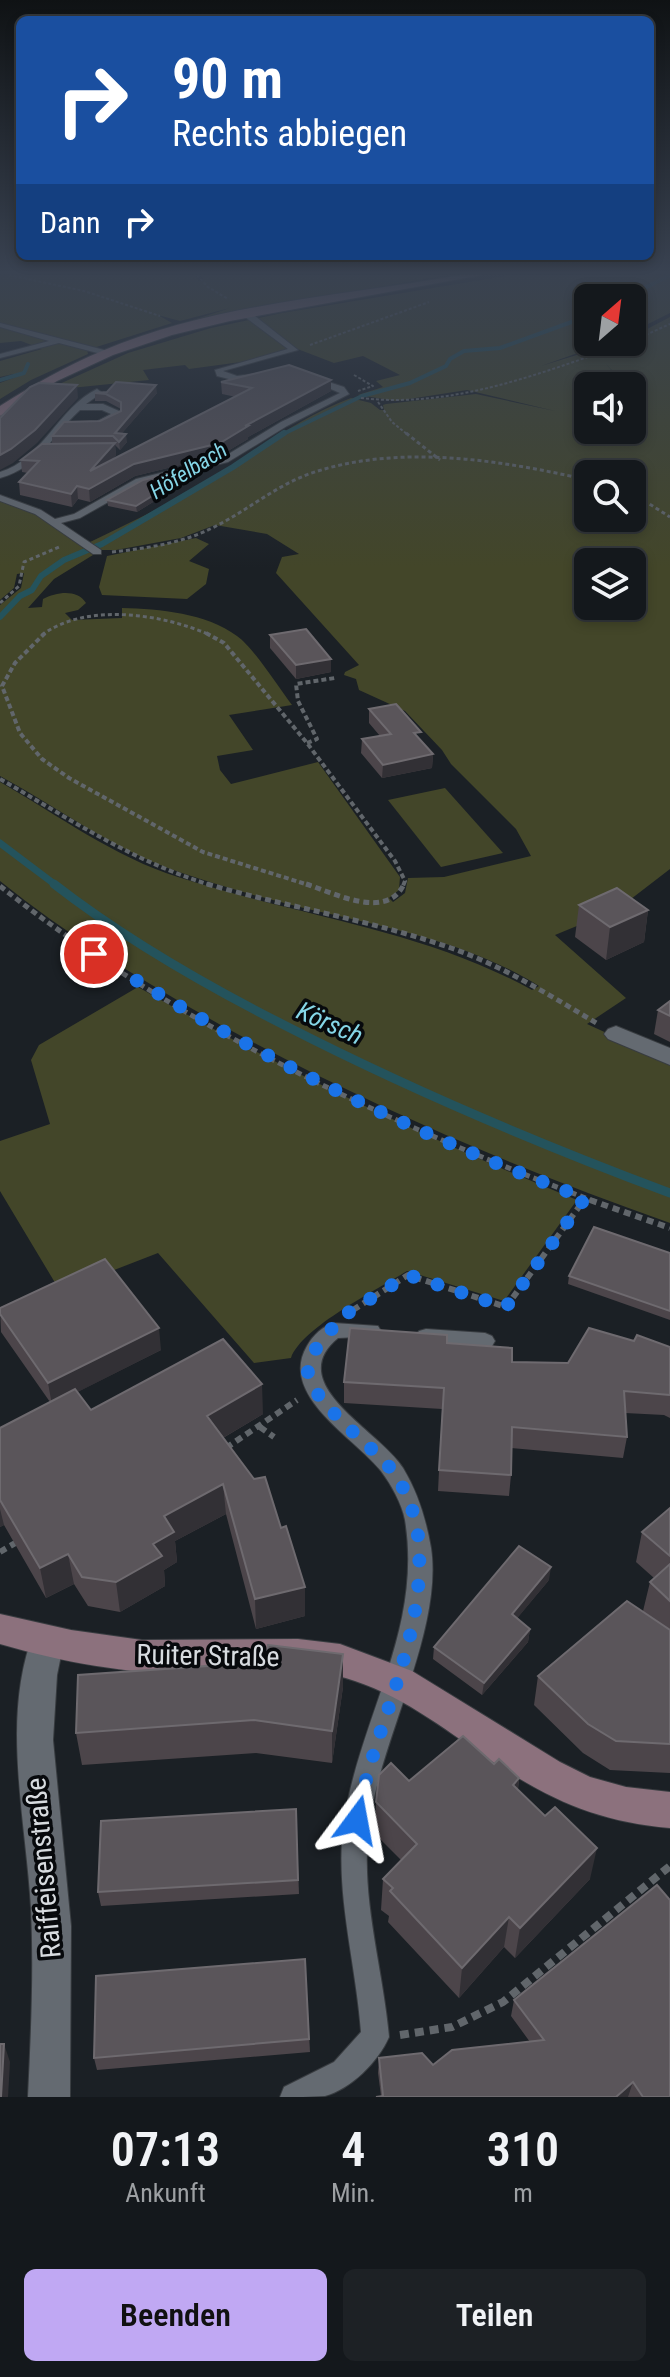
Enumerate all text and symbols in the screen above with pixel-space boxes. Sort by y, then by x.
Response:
text: 90 m [172,46,283,112]
icon: right [40,48,144,152]
text: Rechts abbiegen [172,113,407,155]
icon: right [117,200,161,244]
text: Dann [40,205,101,240]
north arrow [574,284,646,356]
map controls [574,284,646,620]
button: sound [574,372,646,444]
water label: Höfelbach [145,437,231,504]
button: search [574,460,646,532]
button: layers [574,548,646,620]
pin [60,920,128,988]
icon: arrive [72,932,116,976]
water label: Körsch [292,995,368,1051]
street label: Ruiter Straße [136,1638,280,1673]
street label: Raiffeisenstraße [19,1776,68,1960]
position arrow [315,1778,399,1862]
text: 07:13 [111,2121,220,2178]
text: 4 [341,2121,365,2178]
text: 310 [487,2121,559,2178]
text: Ankunft [125,2178,206,2208]
text: Min. [331,2178,376,2208]
text: m [513,2178,533,2208]
button: Beenden [24,2269,327,2361]
button: Teilen [343,2269,646,2361]

